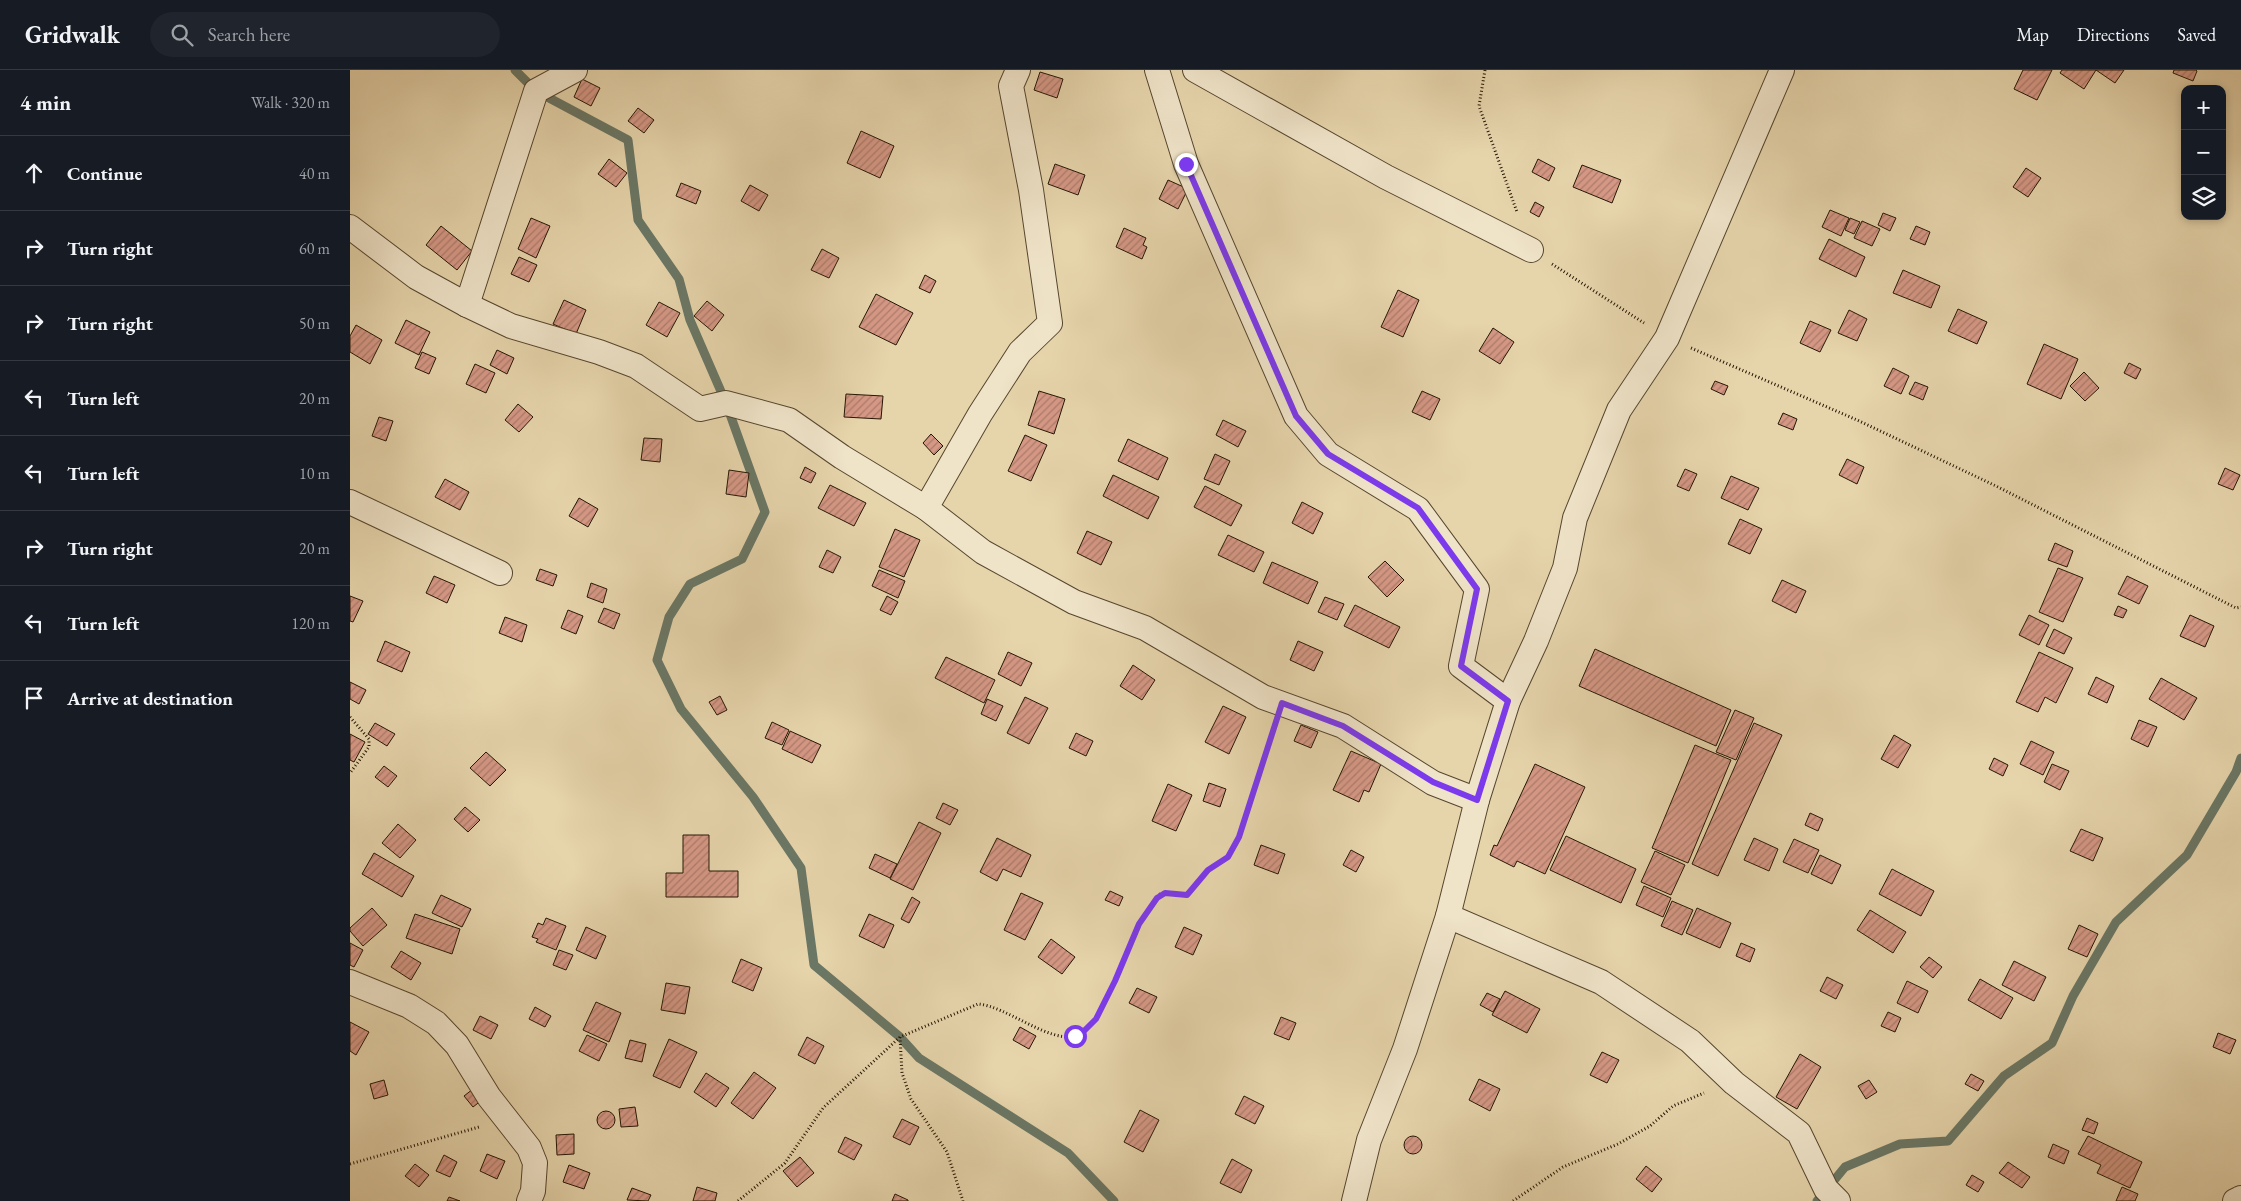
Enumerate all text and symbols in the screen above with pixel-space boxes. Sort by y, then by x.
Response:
search box [150,12,500,57]
text: Gridwalk [25,19,120,50]
icon: search [168,21,196,49]
text: Search here [208,22,290,47]
text: Map [2017,23,2049,46]
text: Directions [2077,23,2149,46]
text: Saved [2177,23,2216,46]
map controls [2181,85,2226,220]
button: + [2181,85,2226,130]
text: 4 min [20,89,71,116]
text: Walk · 320 m [251,92,330,113]
button: − [2181,130,2226,175]
route end [1175,153,1198,176]
icon: ahead [20,159,48,187]
text: Continue [67,161,142,186]
text: 40 m [299,163,330,184]
button: layers [2181,175,2226,220]
icon: right [20,234,48,262]
text: Turn right [67,236,153,261]
text: 60 m [299,238,330,259]
icon: right [20,309,48,337]
text: Turn right [67,311,153,336]
text: 50 m [299,313,330,334]
icon: left [20,384,48,412]
text: Turn left [67,386,139,411]
text: 20 m [299,388,330,409]
icon: left [20,459,48,487]
text: Turn left [67,461,139,486]
text: 10 m [299,463,330,484]
icon: right [20,534,48,562]
text: Turn right [67,536,153,561]
text: 20 m [299,538,330,559]
icon: left [20,609,48,637]
text: Turn left [67,611,139,636]
text: 120 m [291,613,330,634]
icon: arrive [20,684,48,712]
text: Arrive at destination [67,686,233,711]
route start [1064,1025,1087,1048]

